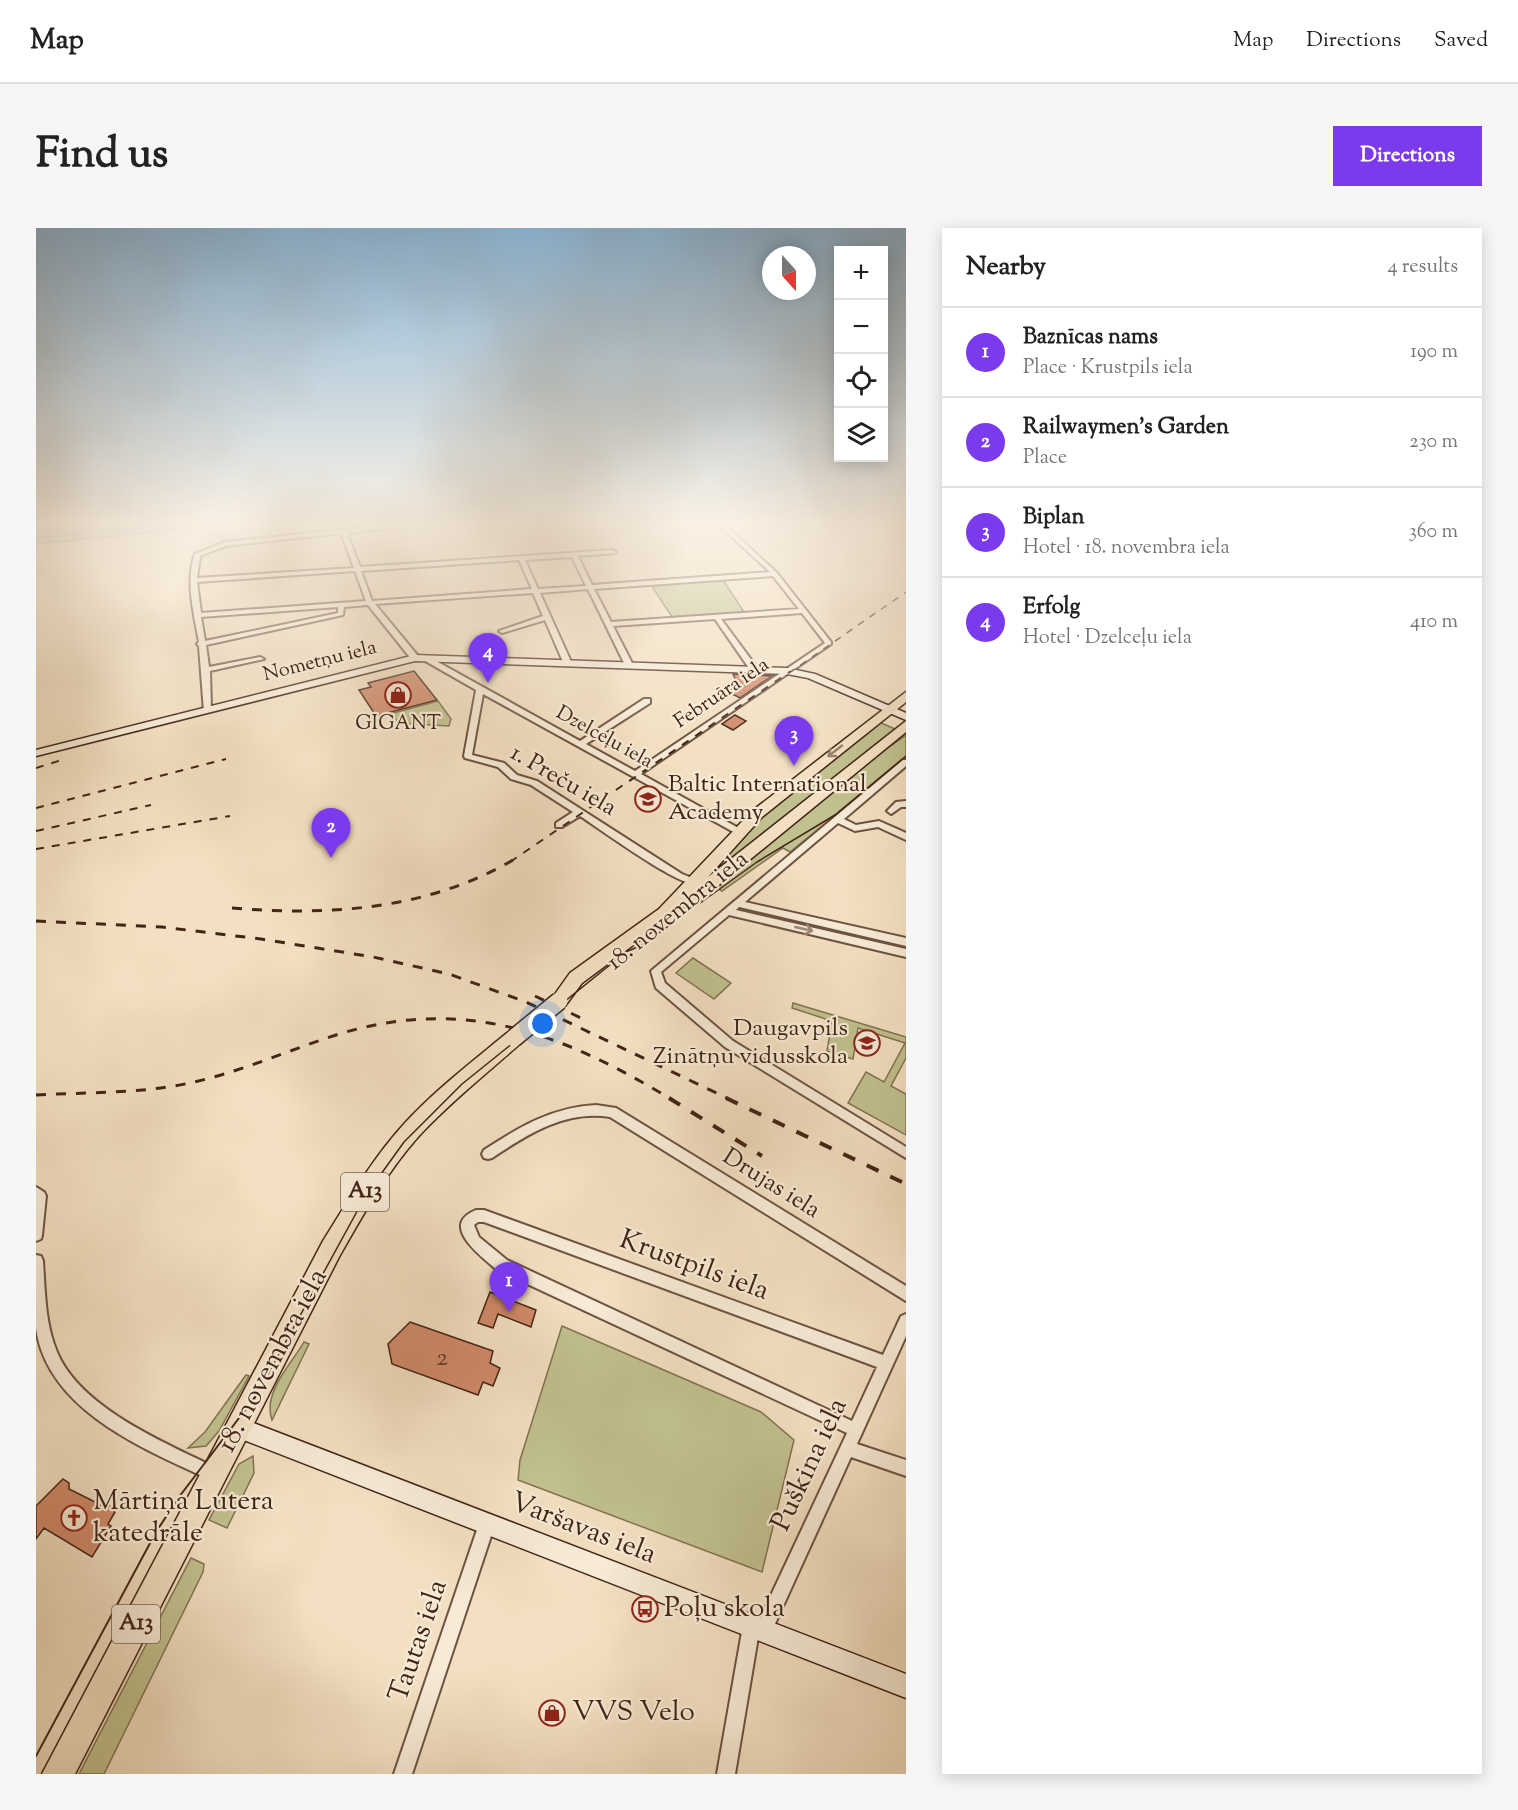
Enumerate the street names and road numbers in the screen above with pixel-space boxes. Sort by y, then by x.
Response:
street label: Nometņu iela [260,634,380,690]
street label: Februāra iela [669,651,775,737]
street label: Dzelceļu iela [550,699,658,777]
street label: 1. Preču iela [503,737,623,825]
street label: 18. novembra iela [600,843,756,979]
street label: Drujas iela [715,1141,827,1227]
road number: A13 [341,1173,389,1211]
street label: Krustpils iela [614,1220,775,1312]
street label: 18. novembra iela [208,1262,338,1460]
street label: Puškina iela [762,1392,858,1538]
street label: Varšavas iela [504,1483,662,1575]
street label: Tautas iela [379,1574,459,1707]
road number: A13 [112,1605,160,1643]

